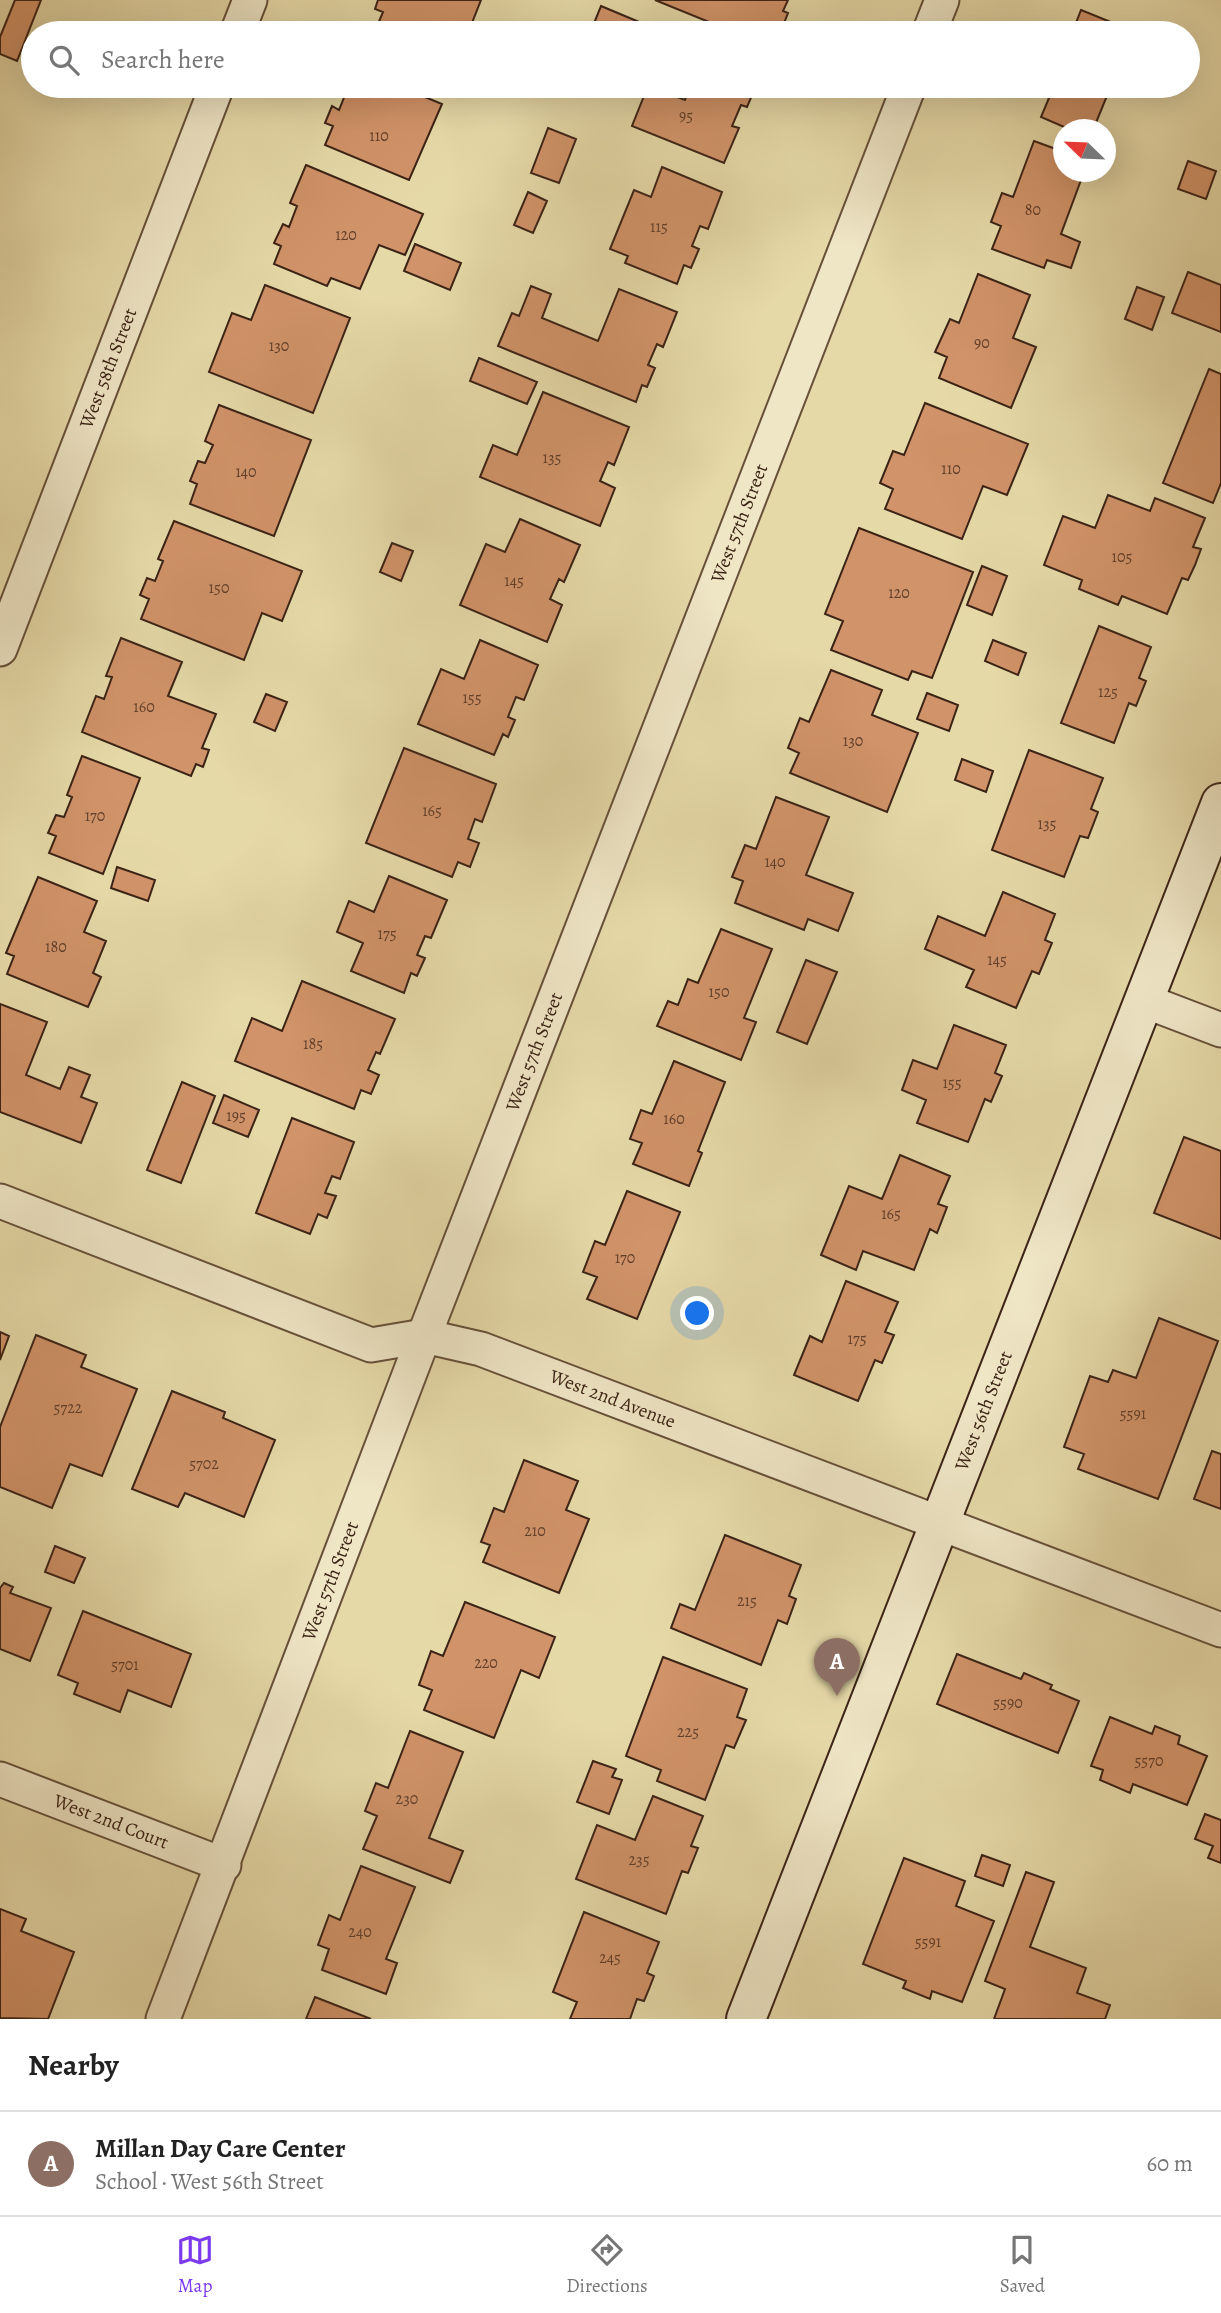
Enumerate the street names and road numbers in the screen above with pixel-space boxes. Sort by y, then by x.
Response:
street label: West 58th Street [73,304,143,433]
street label: West 57th Street [704,460,774,587]
street label: West 57th Street [499,989,569,1116]
street label: West 56th Street [948,1347,1019,1475]
street label: West 2nd Avenue [545,1363,679,1435]
street label: West 57th Street [295,1518,365,1645]
street label: West 2nd Court [49,1788,172,1855]

